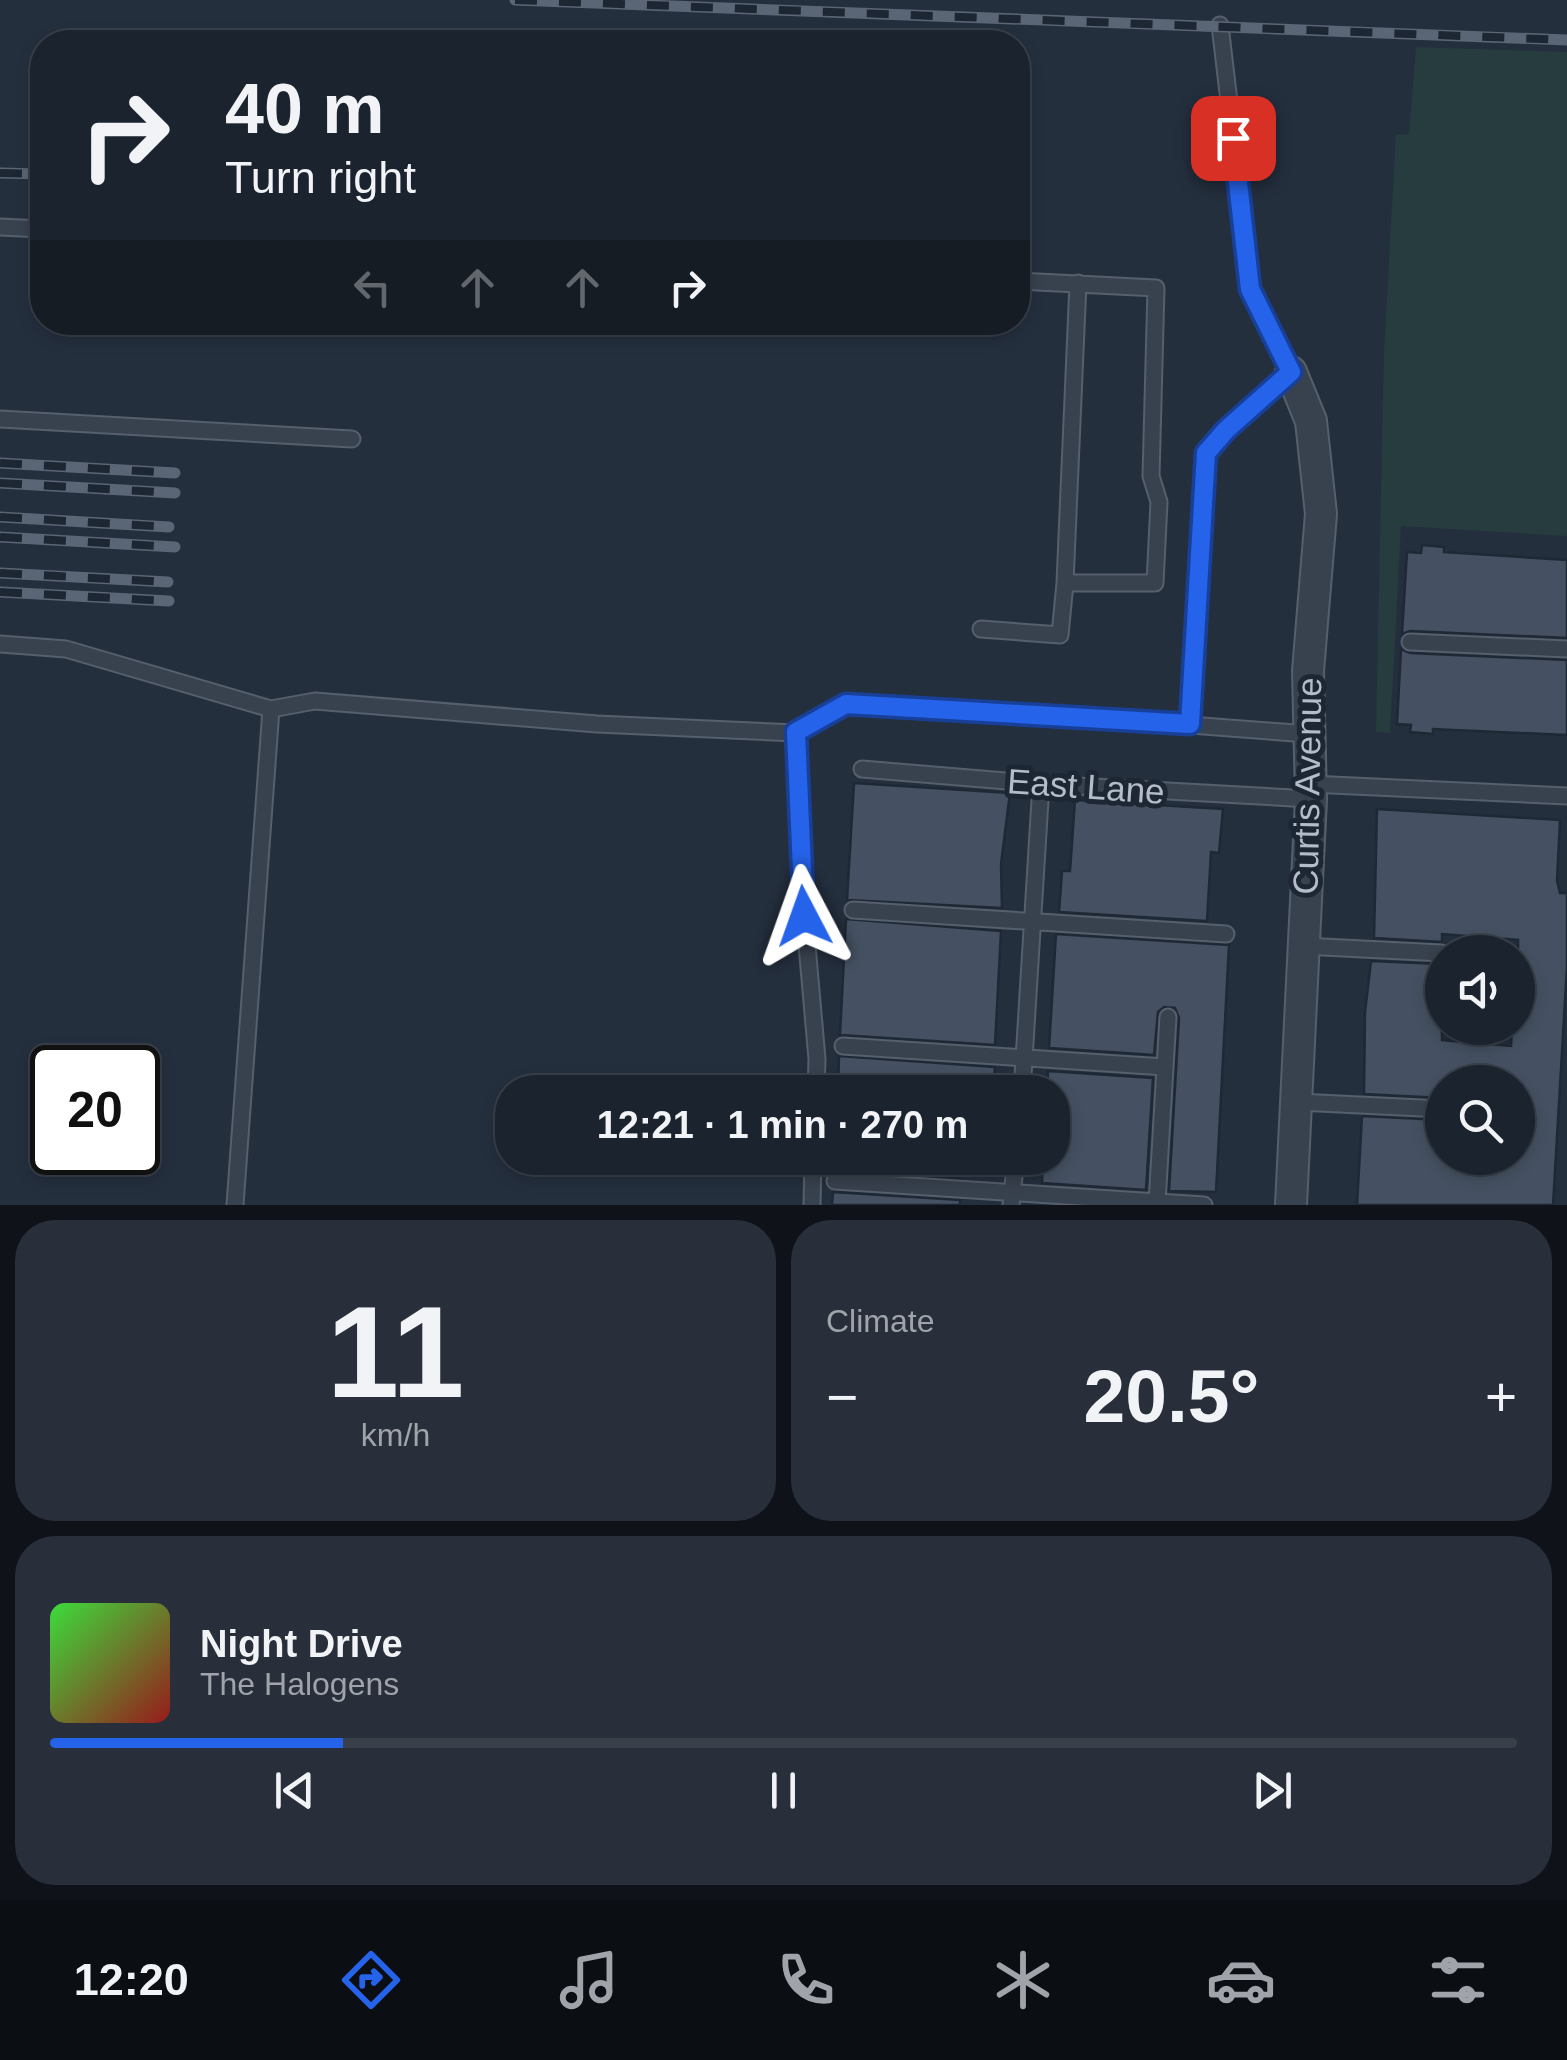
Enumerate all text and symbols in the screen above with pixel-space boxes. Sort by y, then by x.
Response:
icon: right [60,70,190,200]
text: 40 m [225,70,385,148]
pin [1191,96,1276,181]
icon: arrive [1206,111,1261,166]
text: Turn right [225,152,416,203]
icon: left [345,260,400,315]
icon: ahead [450,260,505,315]
icon: ahead [555,260,610,315]
icon: right [660,260,715,315]
street label: Curtis Avenue [1286,677,1328,895]
street label: East Lane [1006,761,1166,811]
position arrow [752,864,856,968]
map controls [1425,935,1535,1175]
button: sound [1425,935,1535,1045]
speed limit sign: 20 [30,1045,160,1175]
button: search [1425,1065,1535,1175]
text: 12:21 · 1 min · 270 m [597,1104,968,1146]
text: 11 [327,1279,464,1425]
text: Climate [826,1303,934,1339]
text: 20.5° [1084,1354,1259,1438]
text: − [826,1366,858,1428]
text: + [1485,1366,1517,1428]
text: km/h [361,1417,430,1453]
text: Night Drive [200,1623,403,1665]
text: The Halogens [200,1666,399,1702]
icon: previous [267,1763,322,1818]
icon: pause [756,1763,811,1818]
icon: next [1245,1763,1300,1818]
icon: directions [336,1945,406,2015]
icon: music [554,1945,624,2015]
icon: phone [771,1945,841,2015]
icon: climate [988,1945,1058,2015]
icon: car [1206,1945,1276,2015]
icon: filters [1423,1945,1493,2015]
text: 12:20 [74,1954,189,2005]

